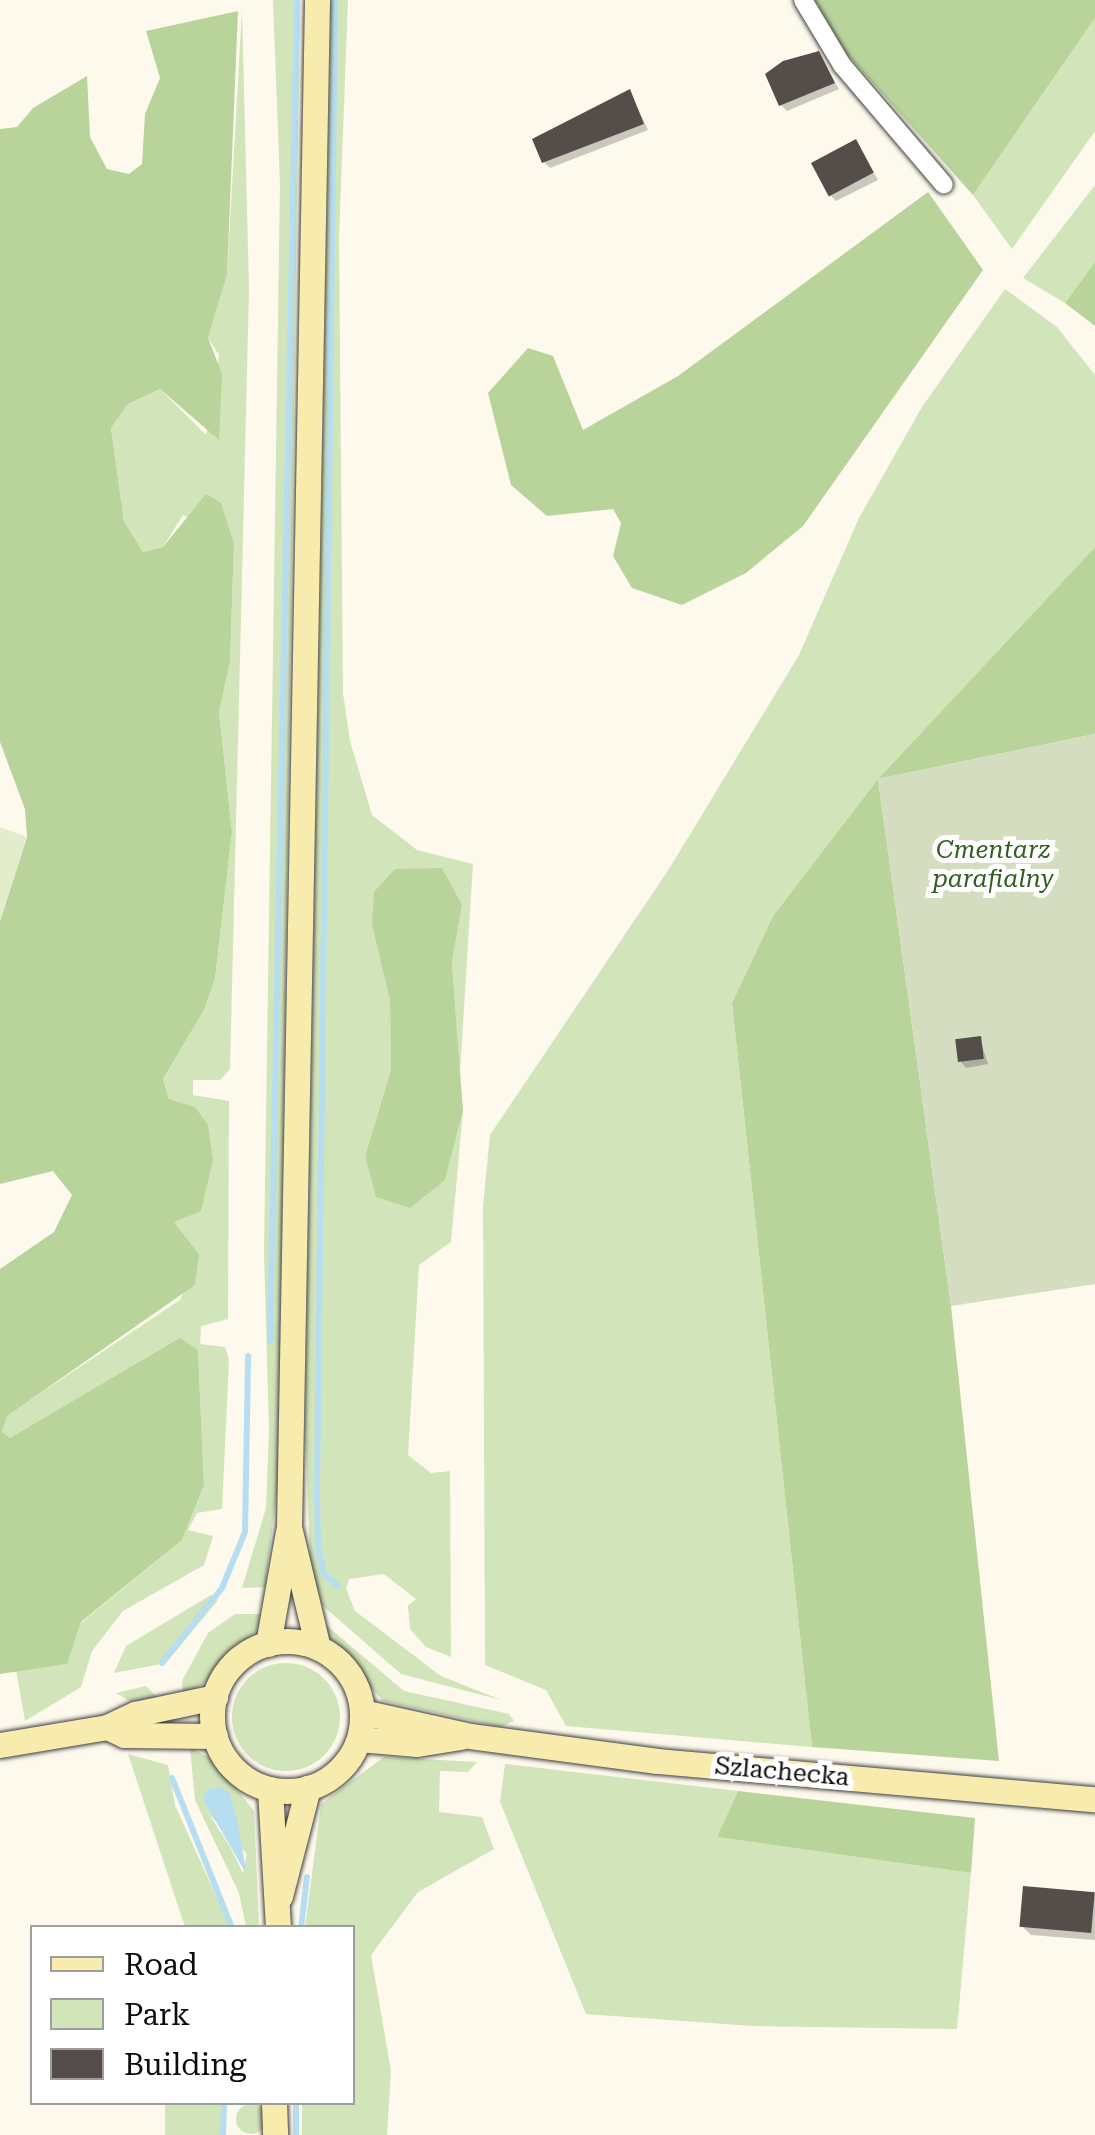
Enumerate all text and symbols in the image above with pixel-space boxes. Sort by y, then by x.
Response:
park label: Cmentarz parafialny [932,836,1054,895]
street label: Szlachecka [714,1751,850,1793]
legend [30,1925,355,2105]
text: Road [124,1947,198,1982]
text: Park [124,1997,190,2032]
text: Building [124,2047,247,2082]

